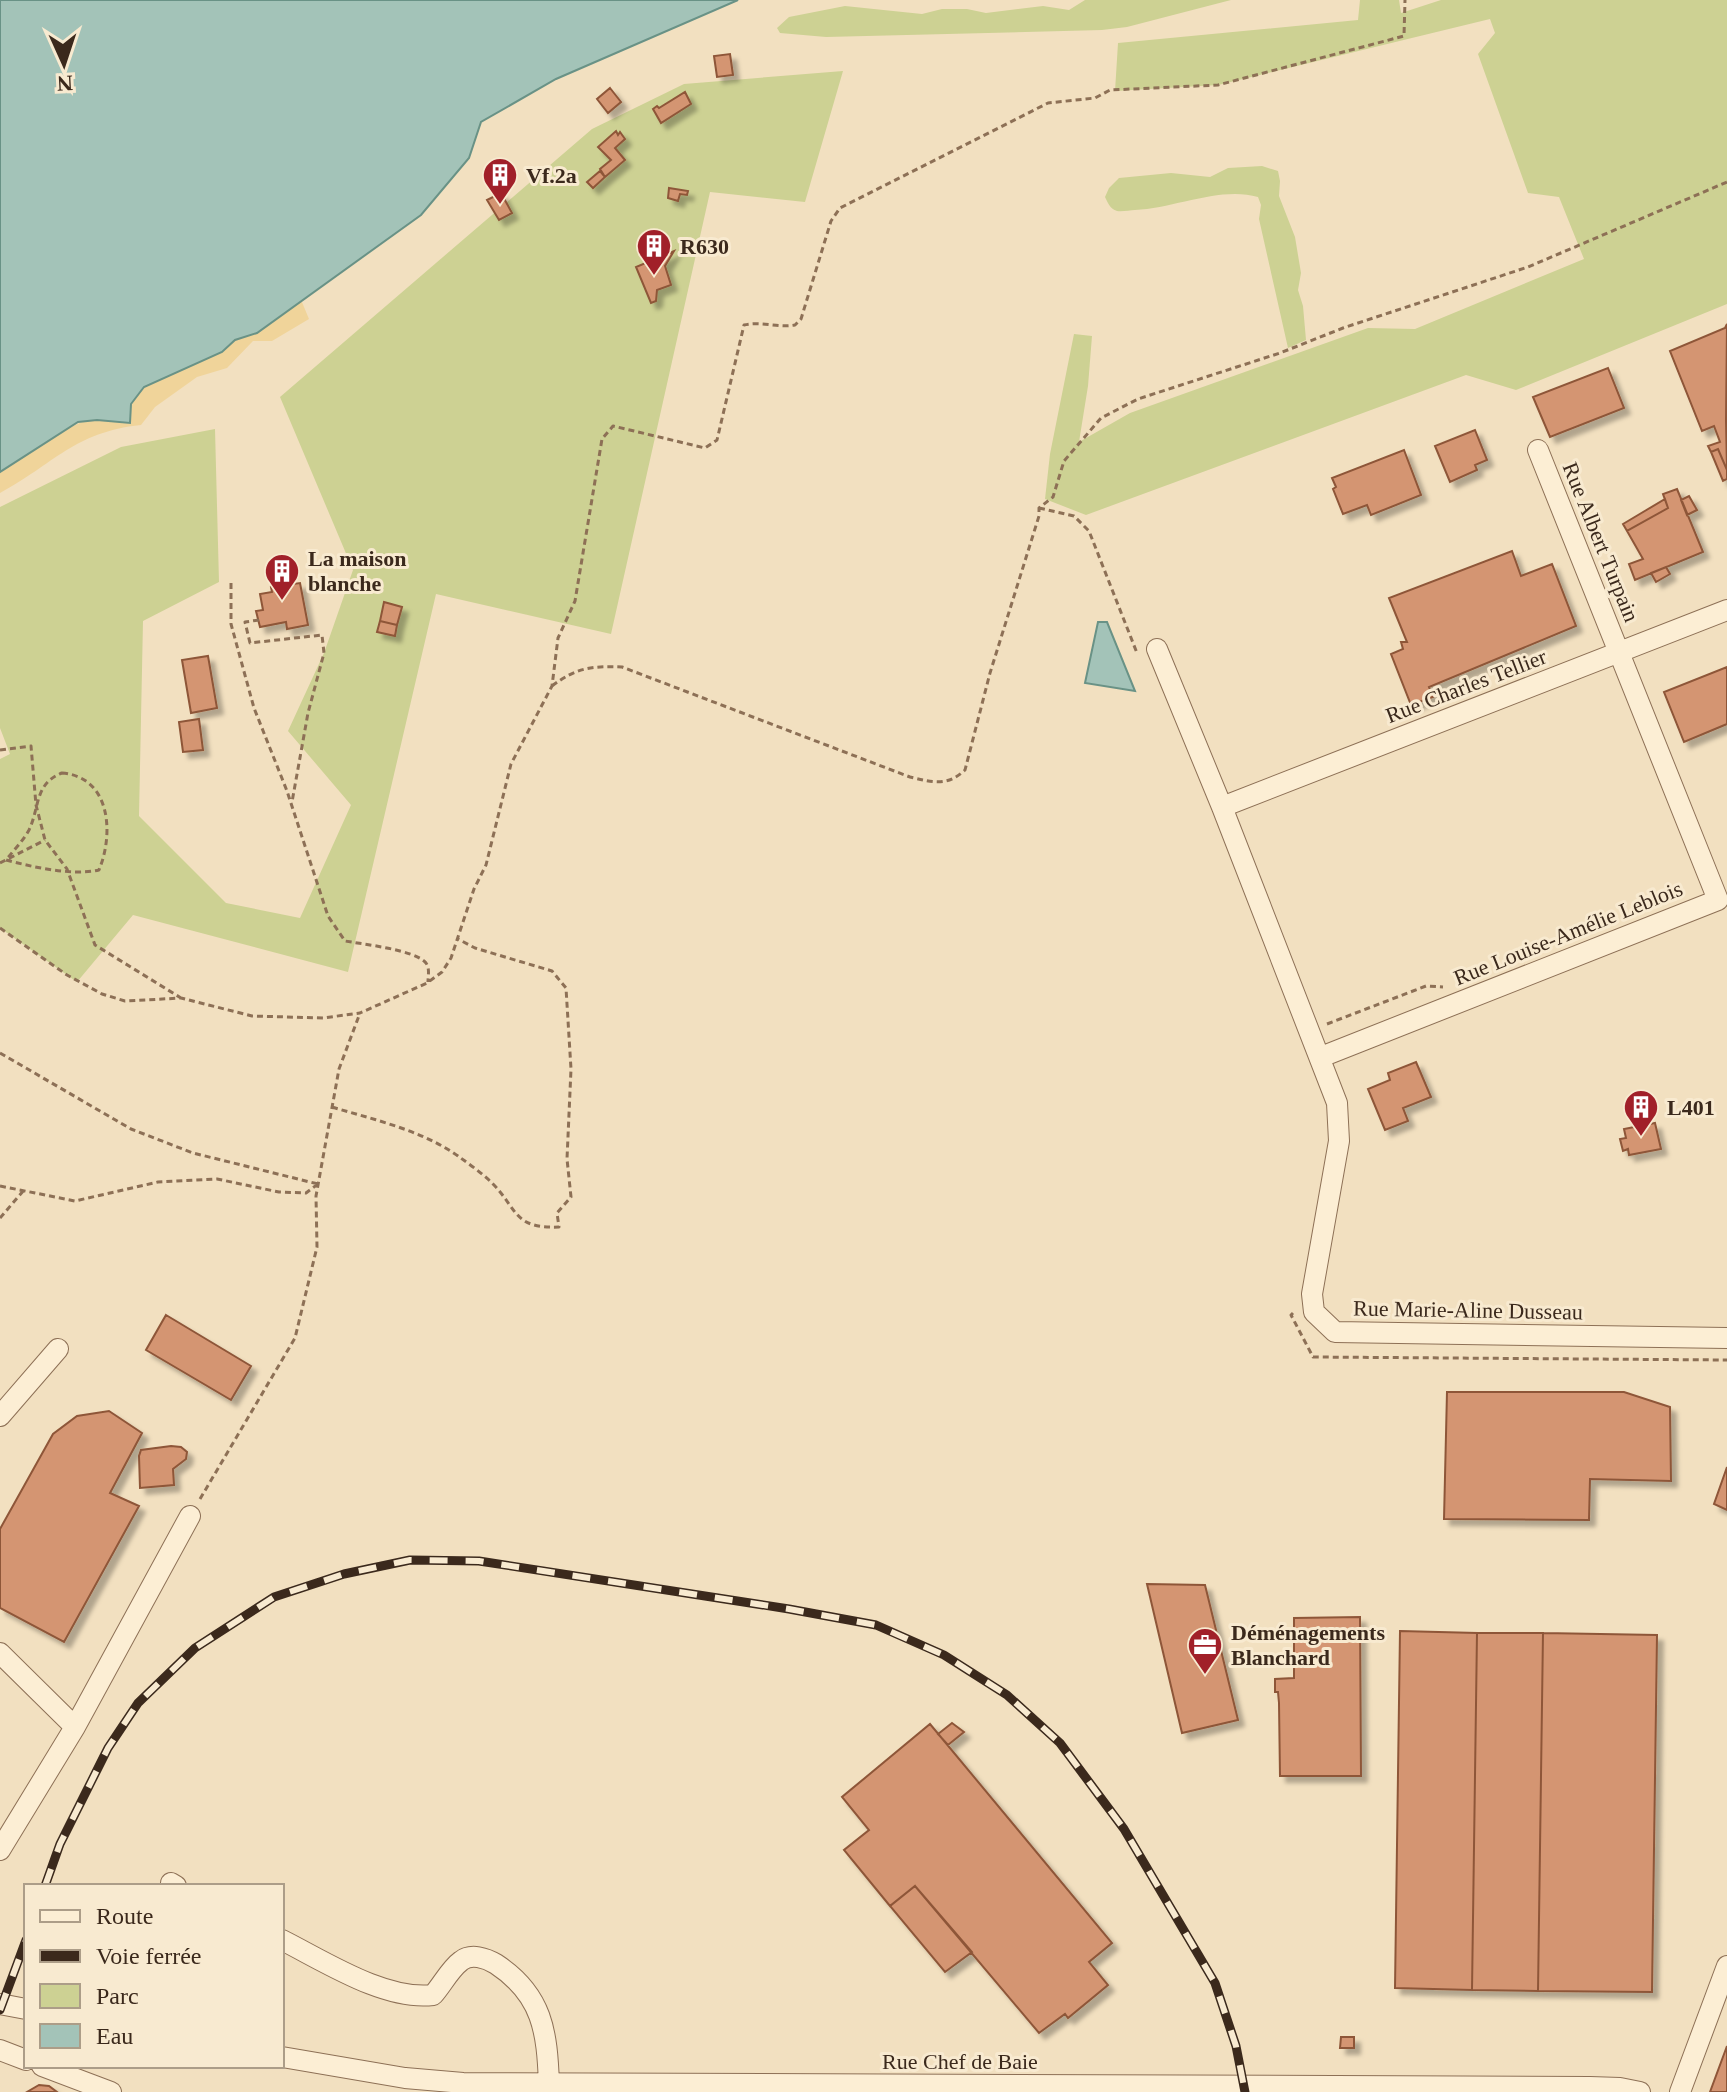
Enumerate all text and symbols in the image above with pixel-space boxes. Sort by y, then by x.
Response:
north arrow [24,24,104,104]
text: N [56,71,74,96]
building icon: Vf.2a [481,156,519,206]
place label: Vf.2a [526,163,577,188]
building icon: R630 [635,227,673,277]
place label: R630 [680,234,729,259]
street label: Rue Albert Turpain [1558,459,1644,625]
place label: La maison blanche [308,546,406,596]
building icon: La maison blanche [263,552,301,602]
street label: Rue Charles Tellier [1382,644,1551,728]
street label: Rue Louise-Amélie Leblois [1450,876,1686,990]
building icon: L401 [1622,1088,1660,1138]
place label: L401 [1667,1095,1715,1120]
street label: Rue Marie-Aline Dusseau [1353,1295,1583,1325]
place label: Déménagements Blanchard [1231,1620,1385,1670]
office icon: Déménagements Blanchard [1186,1626,1224,1676]
legend [24,1884,284,2068]
text: Route [96,1903,153,1929]
text: Voie ferrée [96,1943,202,1969]
text: Parc [96,1983,139,2009]
text: Eau [96,2023,133,2049]
street label: Rue Chef de Baie [882,2049,1038,2074]

